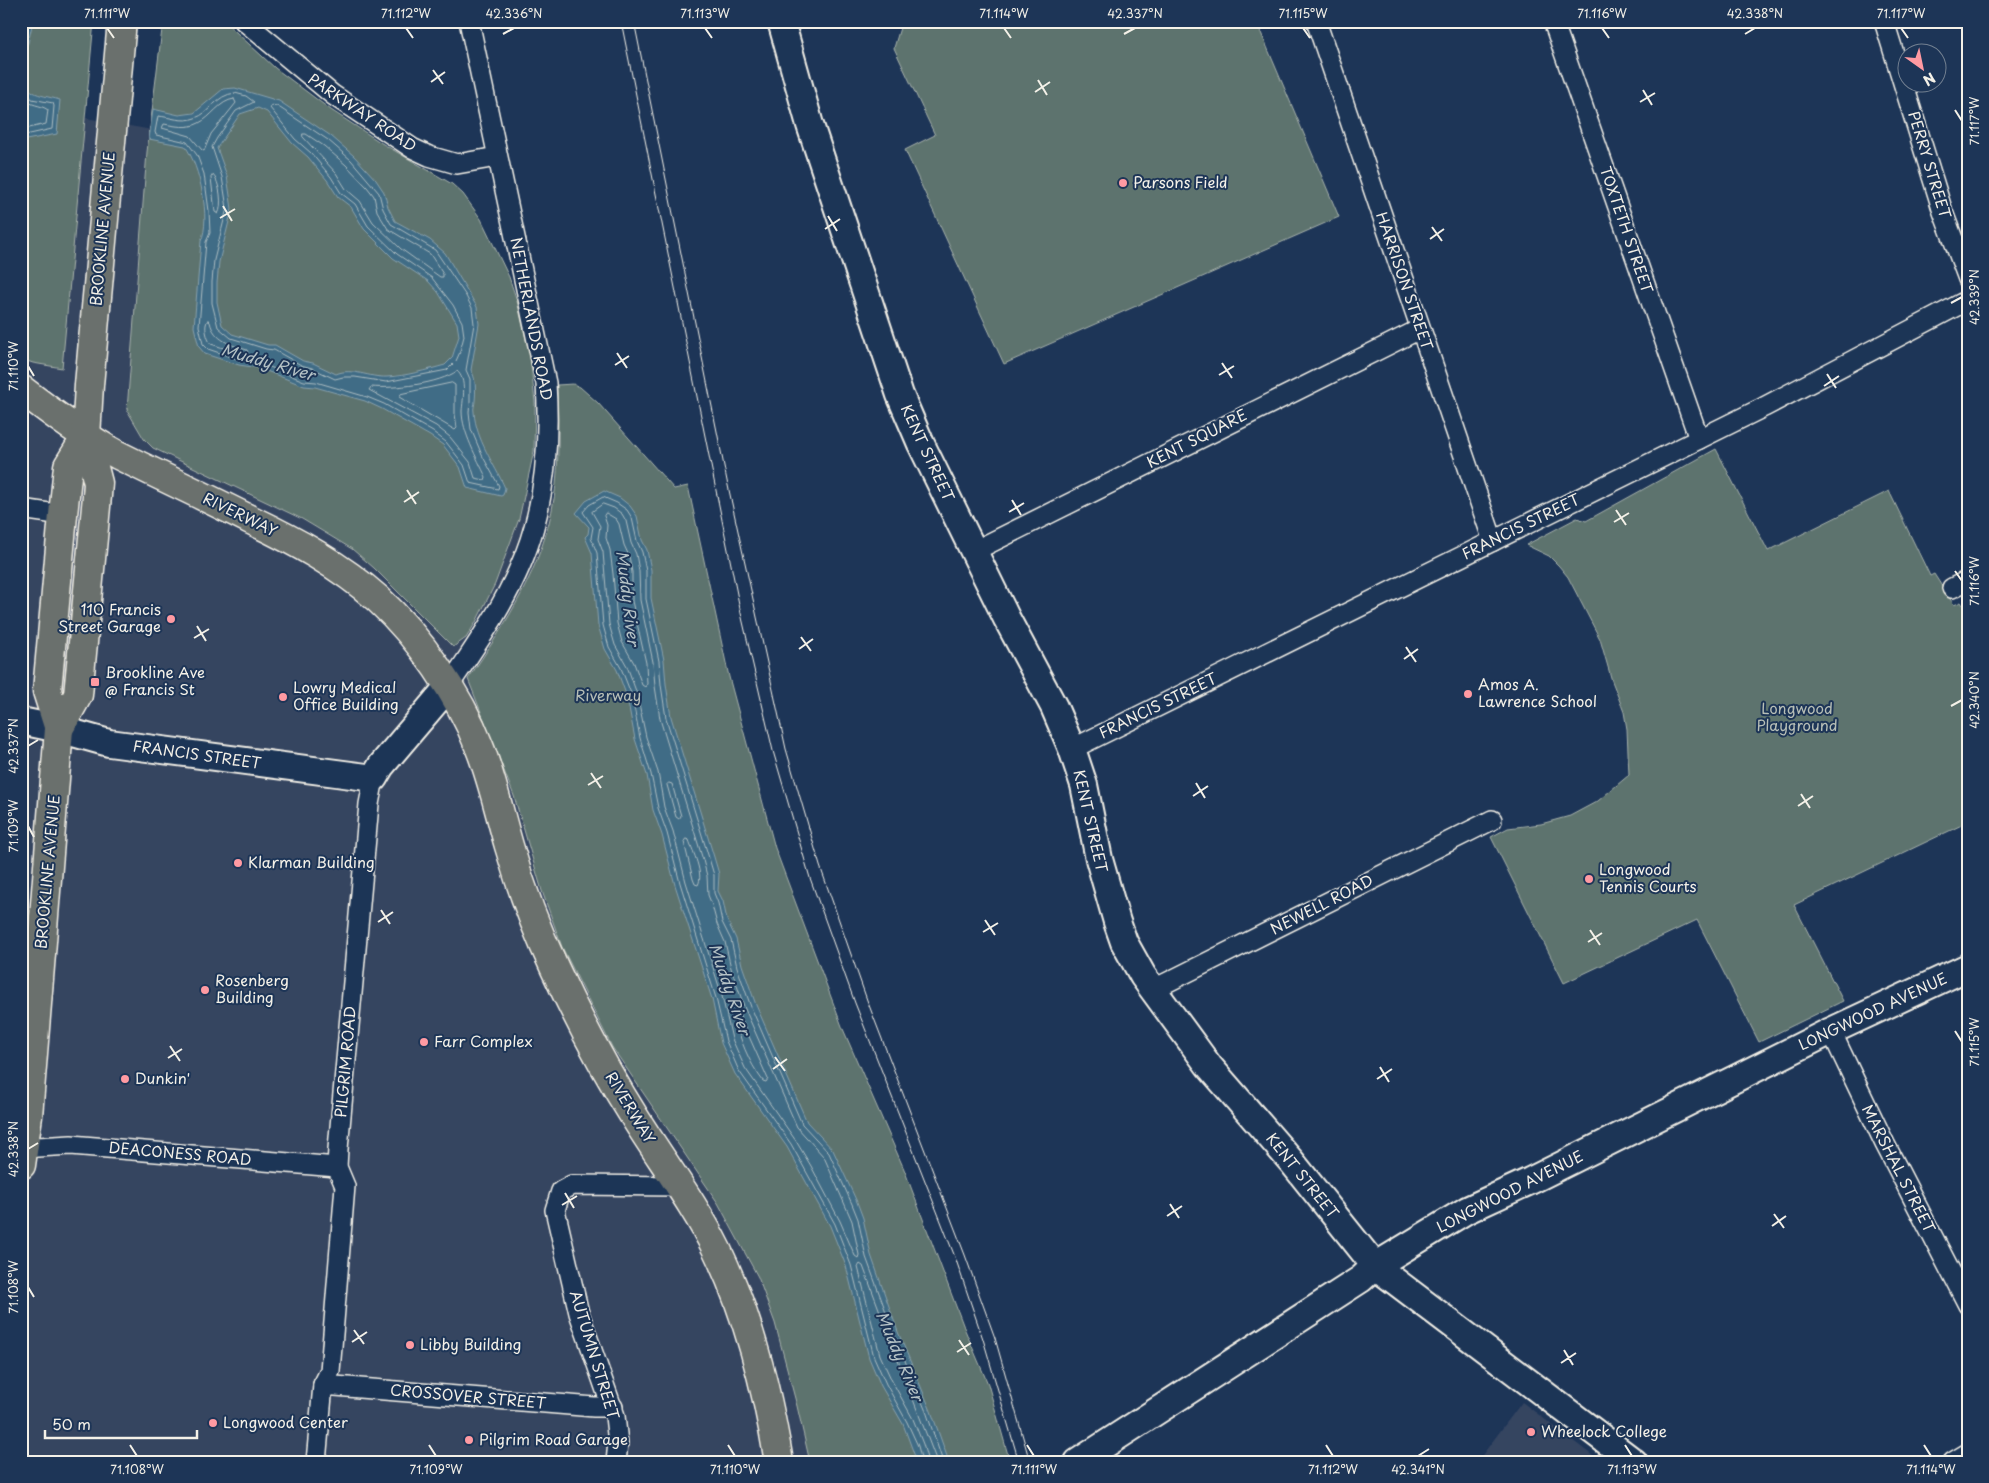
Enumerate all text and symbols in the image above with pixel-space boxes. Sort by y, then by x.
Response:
text: 71.111°W [84,4,131,22]
text: 71.112°W [381,4,432,22]
text: 42.336°N [486,4,542,22]
text: 71.113°W [680,4,730,22]
text: 71.114°W [979,4,1029,22]
text: 42.337°N [1107,4,1163,22]
text: 71.115°W [1278,4,1328,22]
text: 71.116°W [1577,4,1627,22]
text: 42.338°N [1727,4,1783,22]
text: 71.117°W [1877,4,1926,22]
north arrow [1896,42,1946,92]
street label: PARKWAY ROAD [304,67,422,157]
text: N [1919,67,1940,91]
text: 71.117°W [1965,96,1983,145]
street label: PERRY STREET [1903,108,1958,222]
street label: BROOKLINE AVENUE [83,151,120,307]
street label: TOXTETH STREET [1595,163,1660,297]
place label: Parsons Field [1133,170,1228,193]
marker: Parsons Field [1117,177,1129,189]
street label: HARRISON STREET [1371,208,1440,353]
street label: NETHERLANDS ROAD [505,235,560,402]
text: 42.339°N [1965,269,1983,325]
water label: Muddy River [219,336,320,387]
text: 71.110°W [4,340,22,391]
street label: KENT STREET [896,400,961,505]
street label: KENT SQUARE [1142,402,1251,473]
street label: RIVERWAY [199,486,282,542]
street label: FRANCIS STREET [1457,487,1584,564]
water label: Muddy River [611,549,647,650]
text: 71.116°W [1965,556,1983,606]
place label: 110 Francis Street Garage [58,597,161,637]
marker: 110 Francis Street Garage [165,613,177,625]
place label: Brookline Ave @ Francis St [105,660,205,700]
street label: FRANCIS STREET [1094,666,1221,743]
text: 42.340°N [1965,671,1983,729]
place label: Amos A. Lawrence School [1478,672,1597,712]
place label: Lowry Medical Office Building [293,675,399,715]
marker: Brookline Ave @ Francis St [89,676,101,688]
park label: Riverway [575,683,641,706]
marker: Amos A. Lawrence School [1462,688,1474,700]
marker: Lowry Medical Office Building [277,691,289,703]
park label: Longwood Playground [1756,696,1838,736]
text: 42.337°N [4,718,22,774]
street label: FRANCIS STREET [132,733,264,774]
street label: KENT STREET [1068,767,1115,875]
street label: BROOKLINE AVENUE [28,794,65,950]
text: 71.109°W [4,799,22,853]
place label: Klarman Building [248,850,375,873]
marker: Klarman Building [232,857,244,869]
place label: Longwood Tennis Courts [1599,857,1697,897]
street label: NEWELL ROAD [1266,868,1377,939]
marker: Longwood Tennis Courts [1583,873,1595,885]
water label: Muddy River [704,939,759,1040]
street label: LONGWOOD AVENUE [1794,966,1951,1055]
place label: Rosenberg Building [215,968,289,1008]
marker: Rosenberg Building [199,984,211,996]
street label: PILGRIM ROAD [328,1005,361,1119]
text: 71.115°W [1965,1017,1983,1067]
place label: Farr Complex [434,1029,533,1052]
marker: Farr Complex [418,1036,430,1048]
place label: Dunkin' [135,1066,190,1089]
street label: RIVERWAY [601,1067,662,1148]
marker: Dunkin' [119,1073,131,1085]
street label: MARSHAL STREET [1857,1100,1942,1237]
text: 42.338°N [4,1121,22,1177]
street label: KENT STREET [1261,1127,1346,1224]
street label: DEACONESS ROAD [108,1135,252,1170]
street label: LONGWOOD AVENUE [1432,1144,1587,1238]
text: 71.108°W [4,1260,22,1314]
street label: AUTUMN STREET [565,1287,626,1423]
water label: Muddy River [871,1307,932,1407]
place label: Libby Building [420,1332,521,1355]
marker: Libby Building [404,1339,416,1351]
street label: CROSSOVER STREET [389,1377,548,1414]
scale bar [45,1408,198,1440]
place label: Longwood Center [223,1410,348,1433]
text: 50 m [52,1412,91,1435]
marker: Longwood Center [207,1417,219,1429]
place label: Wheelock College [1541,1419,1667,1442]
marker: Wheelock College [1525,1426,1537,1438]
place label: Pilgrim Road Garage [479,1427,628,1450]
marker: Pilgrim Road Garage [463,1434,475,1446]
text: 71.108°W [110,1460,164,1478]
text: 71.109°W [409,1460,463,1478]
text: 71.110°W [710,1460,761,1478]
text: 71.111°W [1011,1460,1058,1478]
text: 71.112°W [1308,1460,1359,1478]
text: 42.341°N [1391,1460,1445,1478]
text: 71.113°W [1607,1460,1657,1478]
text: 71.114°W [1906,1460,1956,1478]

